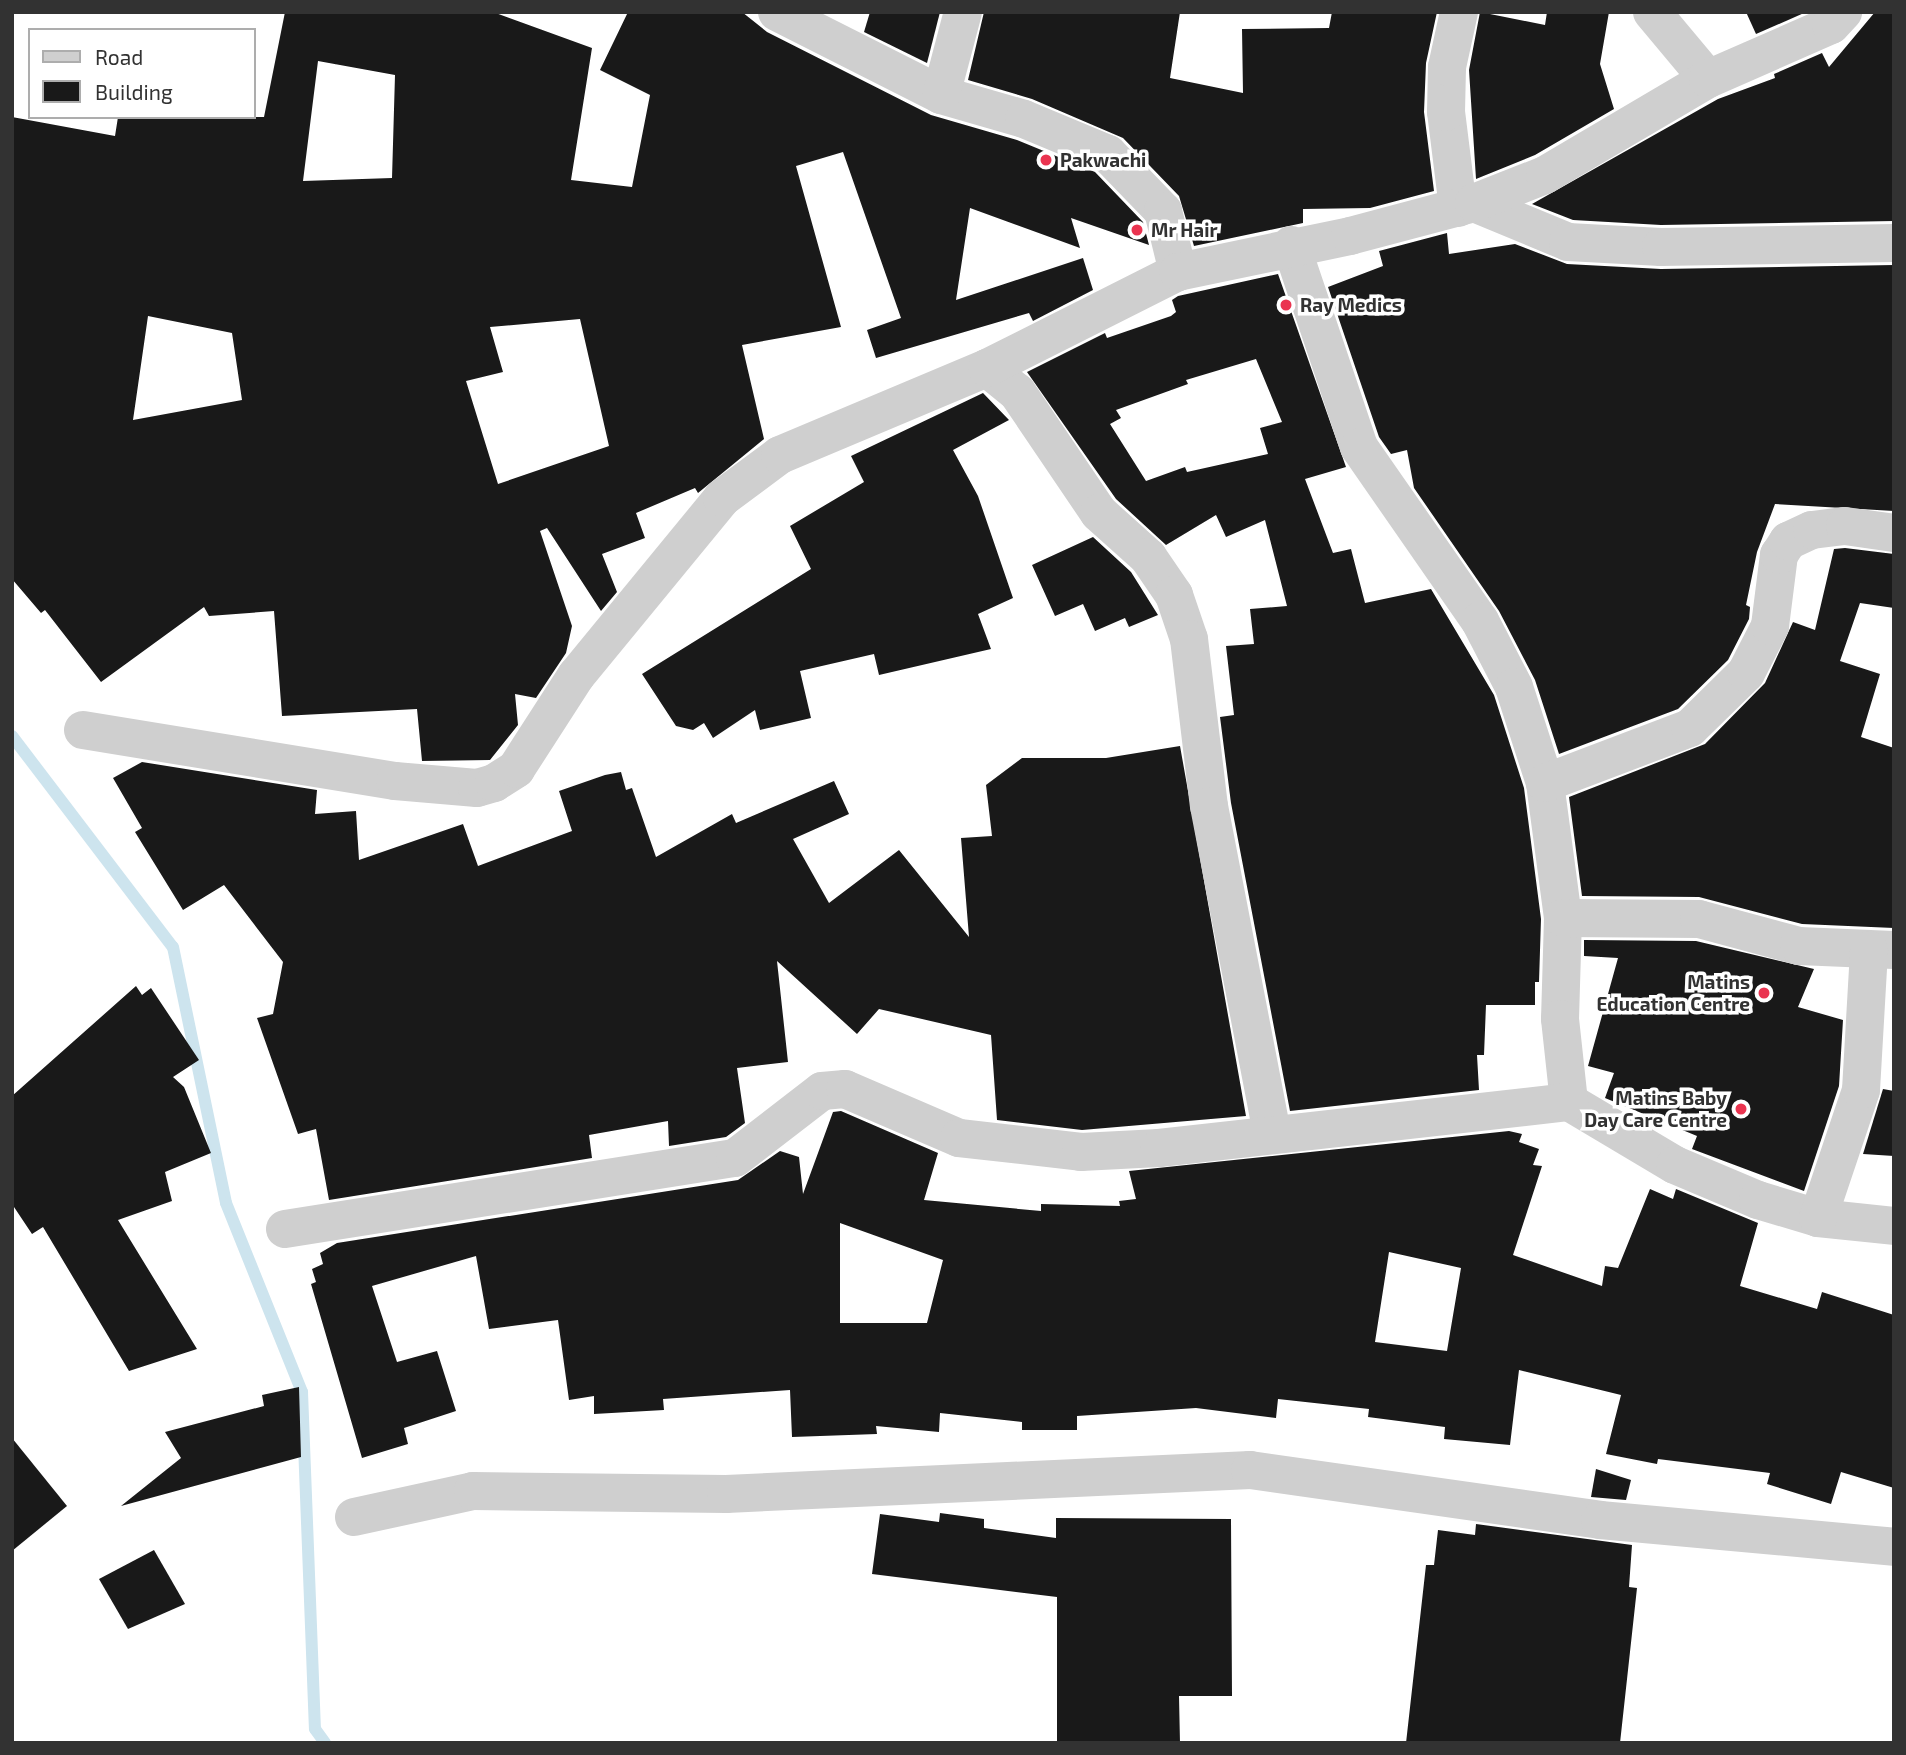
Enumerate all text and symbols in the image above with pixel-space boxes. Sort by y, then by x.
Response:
legend [28,28,256,119]
text: Road [95,44,143,69]
text: Building [95,79,173,104]
place label: Pakwachi [1060,149,1146,171]
marker: Pakwachi [1038,152,1054,168]
place label: Mr Hair [1151,219,1218,241]
marker: Mr Hair [1129,222,1145,238]
place label: Ray Medics [1300,294,1402,316]
marker: Ray Medics [1278,297,1294,313]
place label: Matins Education Centre [1596,971,1750,1015]
marker: Matins Education Centre [1756,985,1772,1001]
place label: Matins Baby Day Care Centre [1584,1087,1727,1131]
marker: Matins Baby Day Care Centre [1733,1101,1749,1117]

